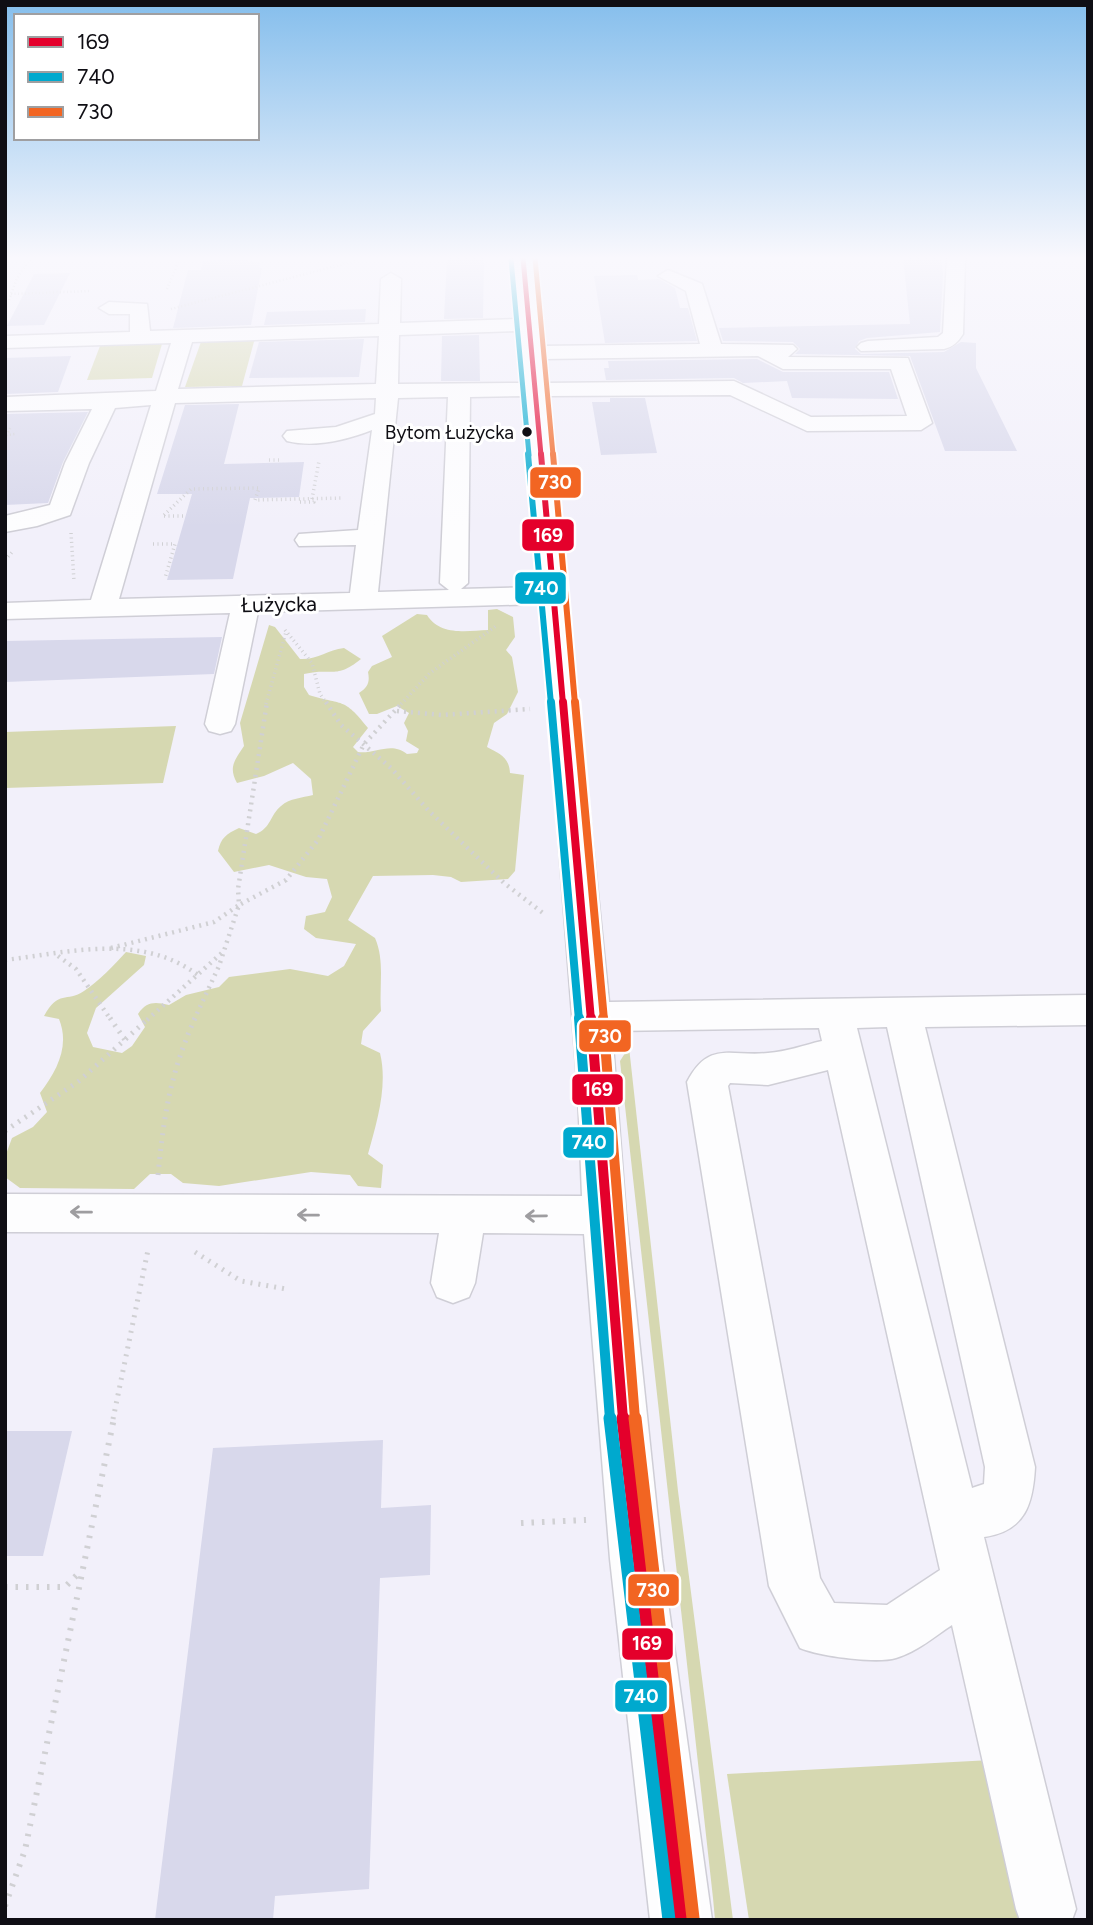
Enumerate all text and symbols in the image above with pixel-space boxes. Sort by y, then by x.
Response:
legend [14,14,259,140]
text: 169 [77,29,109,54]
text: 740 [77,64,115,89]
text: 730 [77,99,113,124]
place label: Bytom Łużycka [385,421,514,444]
marker: Bytom Łużycka [520,425,534,439]
line badge: 730 [529,466,582,499]
text: 730 [538,471,572,494]
line badge: 169 [521,518,575,552]
text: 169 [533,524,563,547]
line badge: 740 [514,571,567,605]
text: 740 [524,577,558,600]
street label: Łużycka [241,591,317,617]
line badge: 730 [578,1019,632,1053]
text: 730 [588,1025,622,1048]
line badge: 169 [571,1073,624,1106]
text: 169 [583,1078,613,1101]
line badge: 740 [562,1126,615,1159]
text: 740 [572,1131,606,1154]
one-way arrow [69,1205,92,1219]
one-way arrow [297,1208,320,1222]
one-way arrow [524,1209,547,1223]
line badge: 730 [627,1573,680,1607]
text: 730 [636,1579,670,1602]
line badge: 169 [621,1627,674,1661]
text: 169 [632,1632,662,1655]
line badge: 740 [614,1679,668,1713]
text: 740 [624,1685,658,1708]

